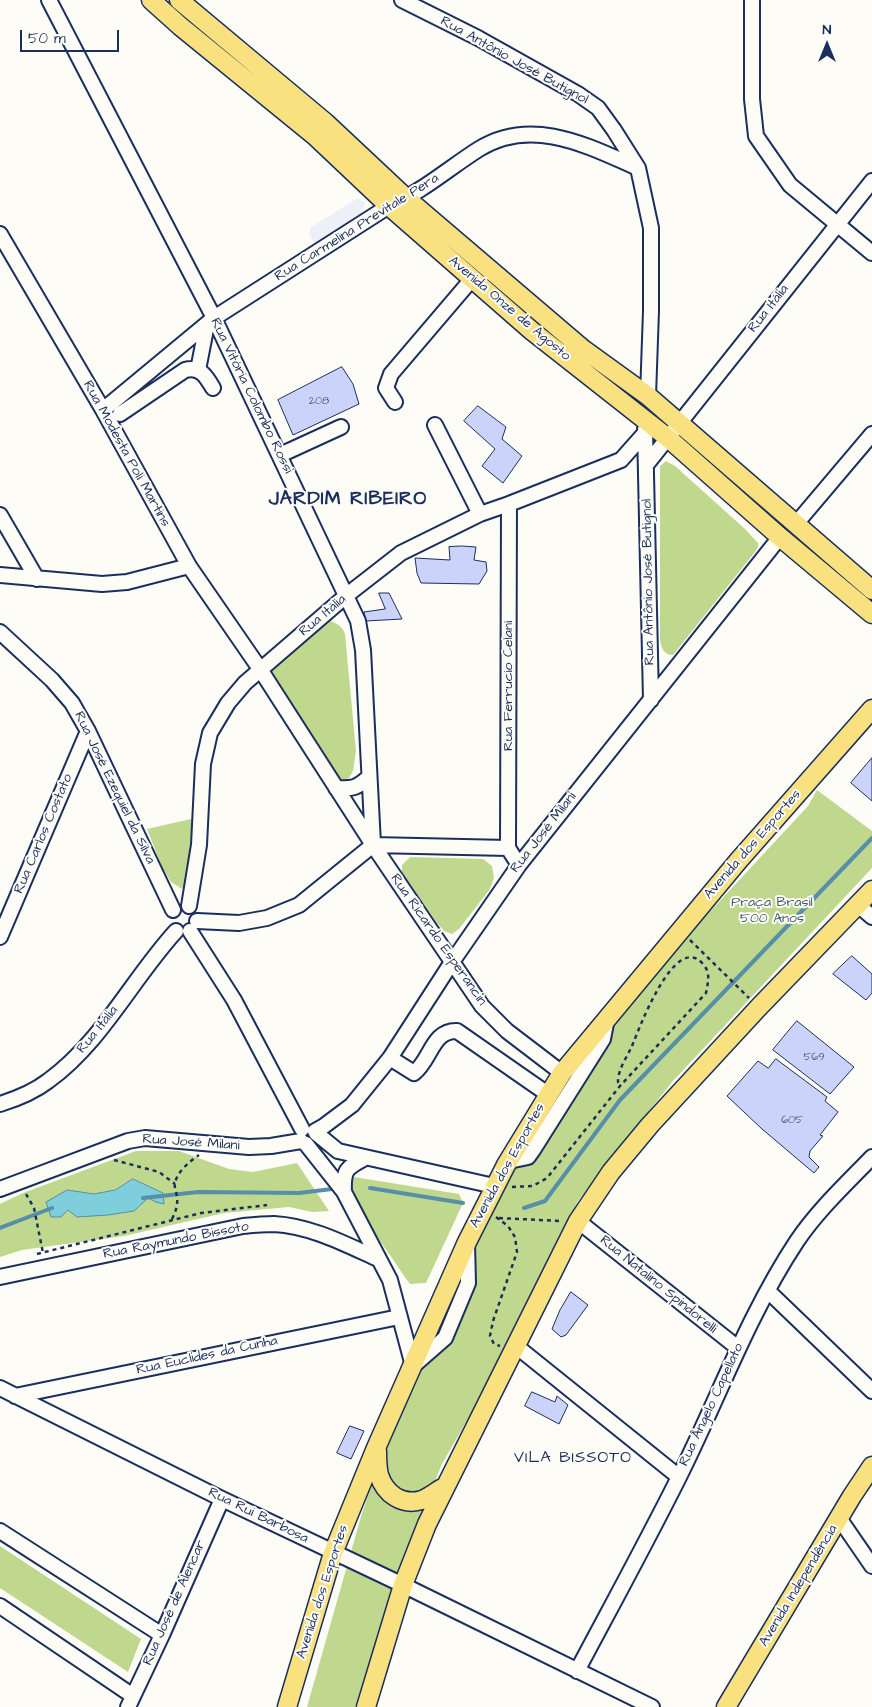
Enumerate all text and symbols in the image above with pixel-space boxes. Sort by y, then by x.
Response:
street label: Rua Antônio José Butignol [437,13,591,109]
scale bar [22,20,121,52]
north arrow [802,20,852,70]
text: N [823,20,831,40]
text: 50 m [28,28,66,49]
street label: Rua Carmelina Previtale Pera [272,170,442,286]
street label: Avenida Onze de Agosto [444,253,574,365]
street label: Rua Itália [745,282,793,336]
street label: Rua Vitória Colombo Rossi [206,315,296,477]
street label: Rua Modesta Poli Martins [79,378,173,530]
house number: 208 [309,395,329,409]
district label: JARDIM RIBEIRO [267,489,429,511]
street label: Rua Antônio José Butignol [639,499,659,665]
street label: Rua Itália [296,592,350,640]
street label: Rua Ferrucio Celani [501,621,517,751]
street label: Rua José Ezequiel da Silva [70,709,158,867]
street label: Rua Carlos Costato [11,772,77,896]
street label: Avenida dos Esportes [701,787,805,903]
street label: Rua José Milani [507,789,581,877]
street label: Rua Ricardo Esperancin [386,871,490,1009]
park label: Praça Brasil 500 Anos [731,895,813,928]
street label: Rua Itália [74,1003,122,1057]
house number: 569 [804,1051,824,1065]
street label: Avenida dos Esportes [467,1101,549,1231]
house number: 605 [781,1114,803,1128]
street label: Rua José Milani [142,1131,240,1155]
street label: Rua Raymundo Bissoto [102,1219,250,1263]
street label: Rua Natalino Spindorelli [596,1233,720,1337]
street label: Rua Euclides da Cunha [135,1333,279,1379]
street label: Rua Ângelo Capellato [676,1341,748,1469]
district label: VILA BISSOTO [513,1449,633,1469]
street label: Rua Rui Barbosa [205,1484,311,1548]
street label: Avenida Independência [756,1522,842,1650]
street label: Avenida dos Esportes [293,1523,353,1661]
street label: Rua José de Alencar [140,1538,210,1668]

